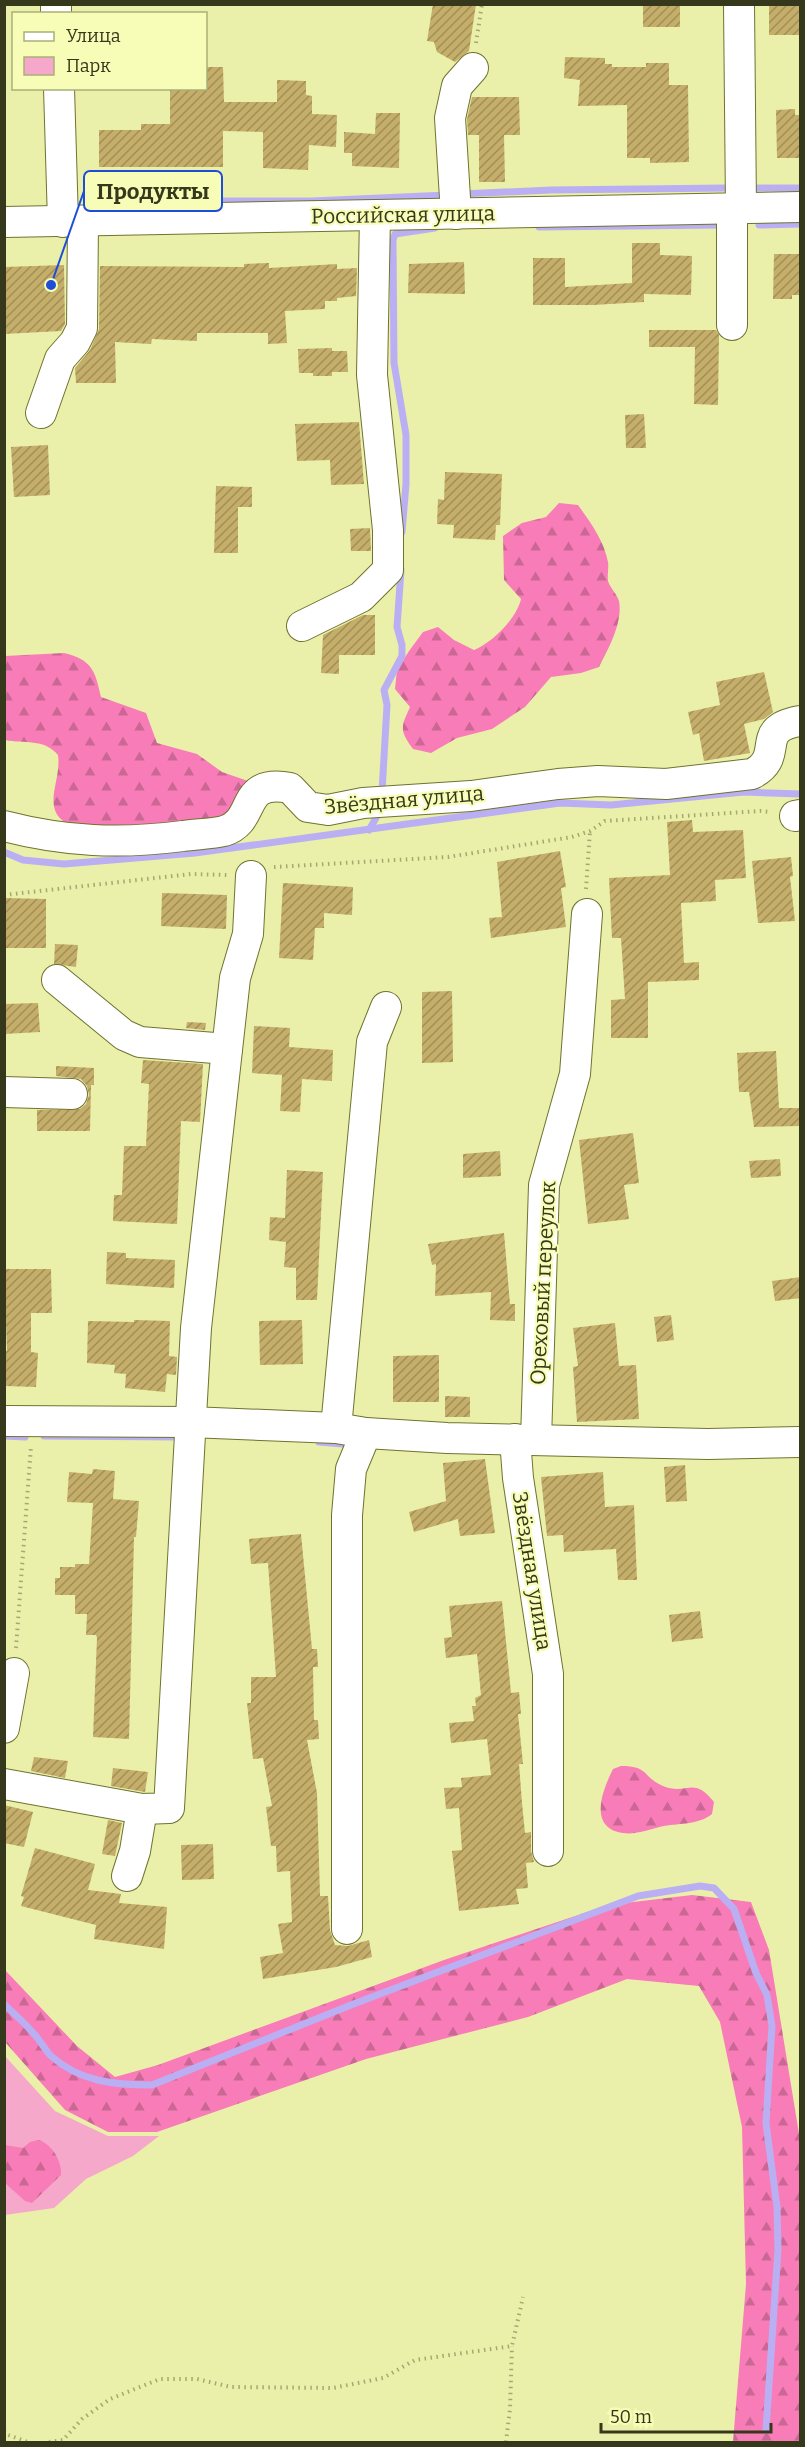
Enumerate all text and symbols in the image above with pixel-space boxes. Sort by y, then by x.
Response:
legend [12,12,207,90]
text: Улица [66,25,121,47]
text: Парк [66,55,111,77]
callout: Продукты [84,171,222,211]
text: Продукты [96,178,210,205]
street label: Российская улица [311,200,496,230]
street label: Звёздная улица [323,780,486,820]
street label: Ореховый переулок [525,1180,561,1386]
street label: Звёздная улица [507,1490,557,1653]
scale bar [601,2396,770,2434]
text: 50 m [610,2406,652,2428]

